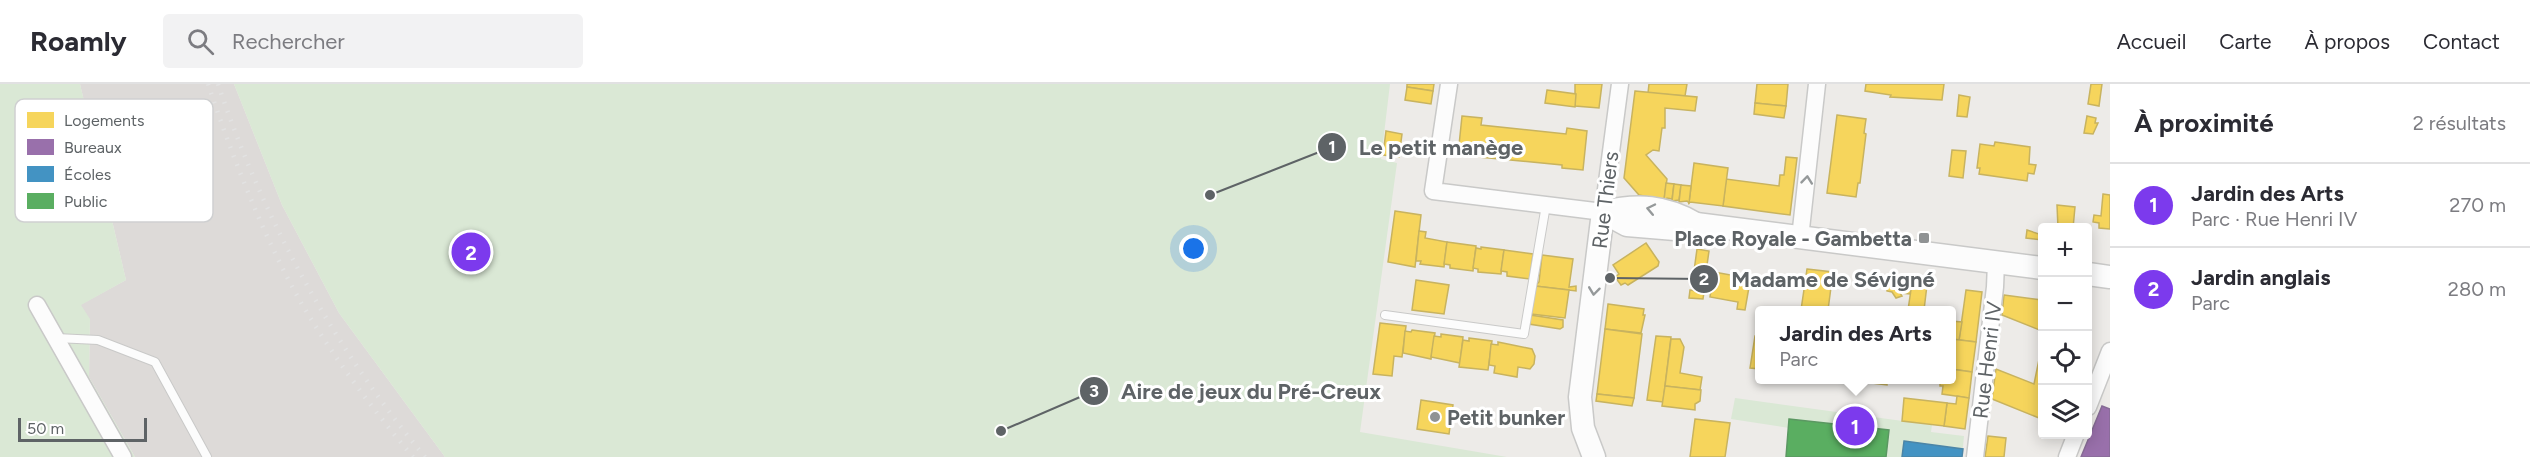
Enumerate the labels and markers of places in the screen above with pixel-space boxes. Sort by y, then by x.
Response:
callout: Le petit manège [1317,127,1535,167]
place label: Place Royale - Gambetta [1674,226,1912,251]
pin: 2 [452,230,490,274]
marker: Place Royale - Gambetta [1917,231,1931,245]
callout: Madame de Sévigné [1689,259,1947,299]
callout: Aire de jeux du Pré-Creux [1079,371,1393,411]
pin: 1 [1836,404,1874,448]
place label: Petit bunker [1447,405,1565,430]
marker: Petit bunker [1428,410,1442,424]

